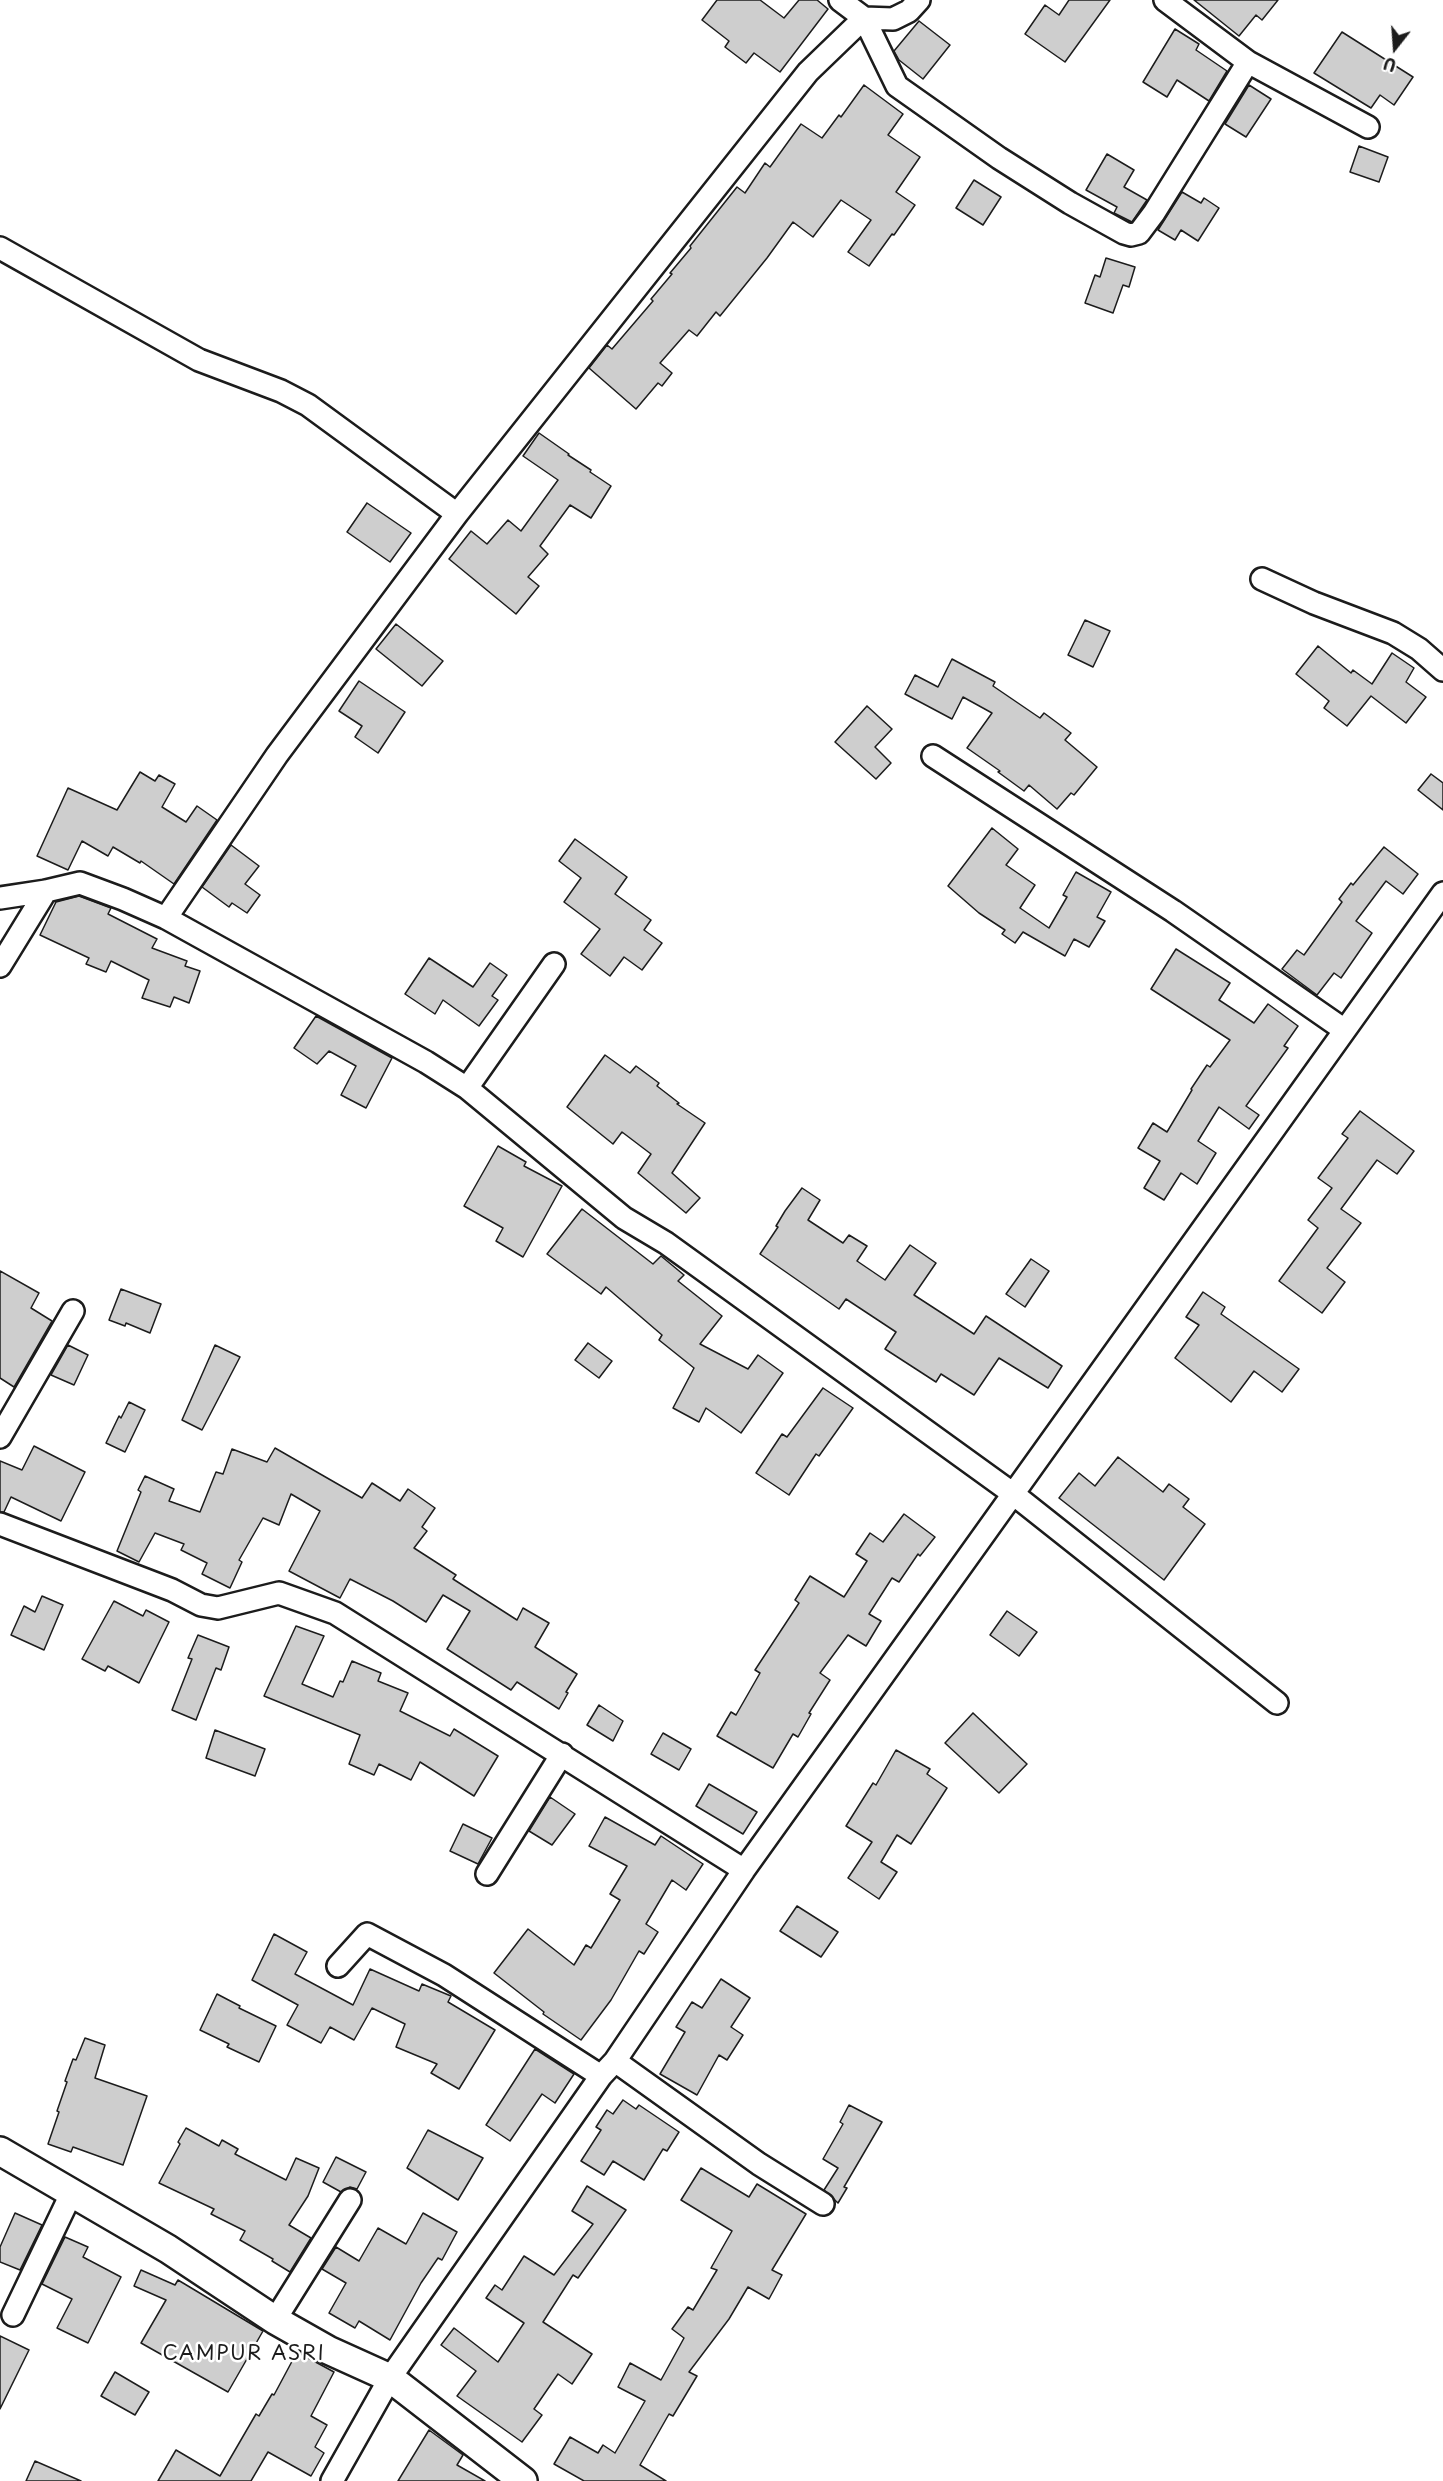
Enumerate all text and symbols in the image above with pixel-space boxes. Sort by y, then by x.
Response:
north arrow [1365,18,1425,78]
text: U [1380,52,1399,78]
district label: CAMPUR ASRI [163,2342,325,2366]

